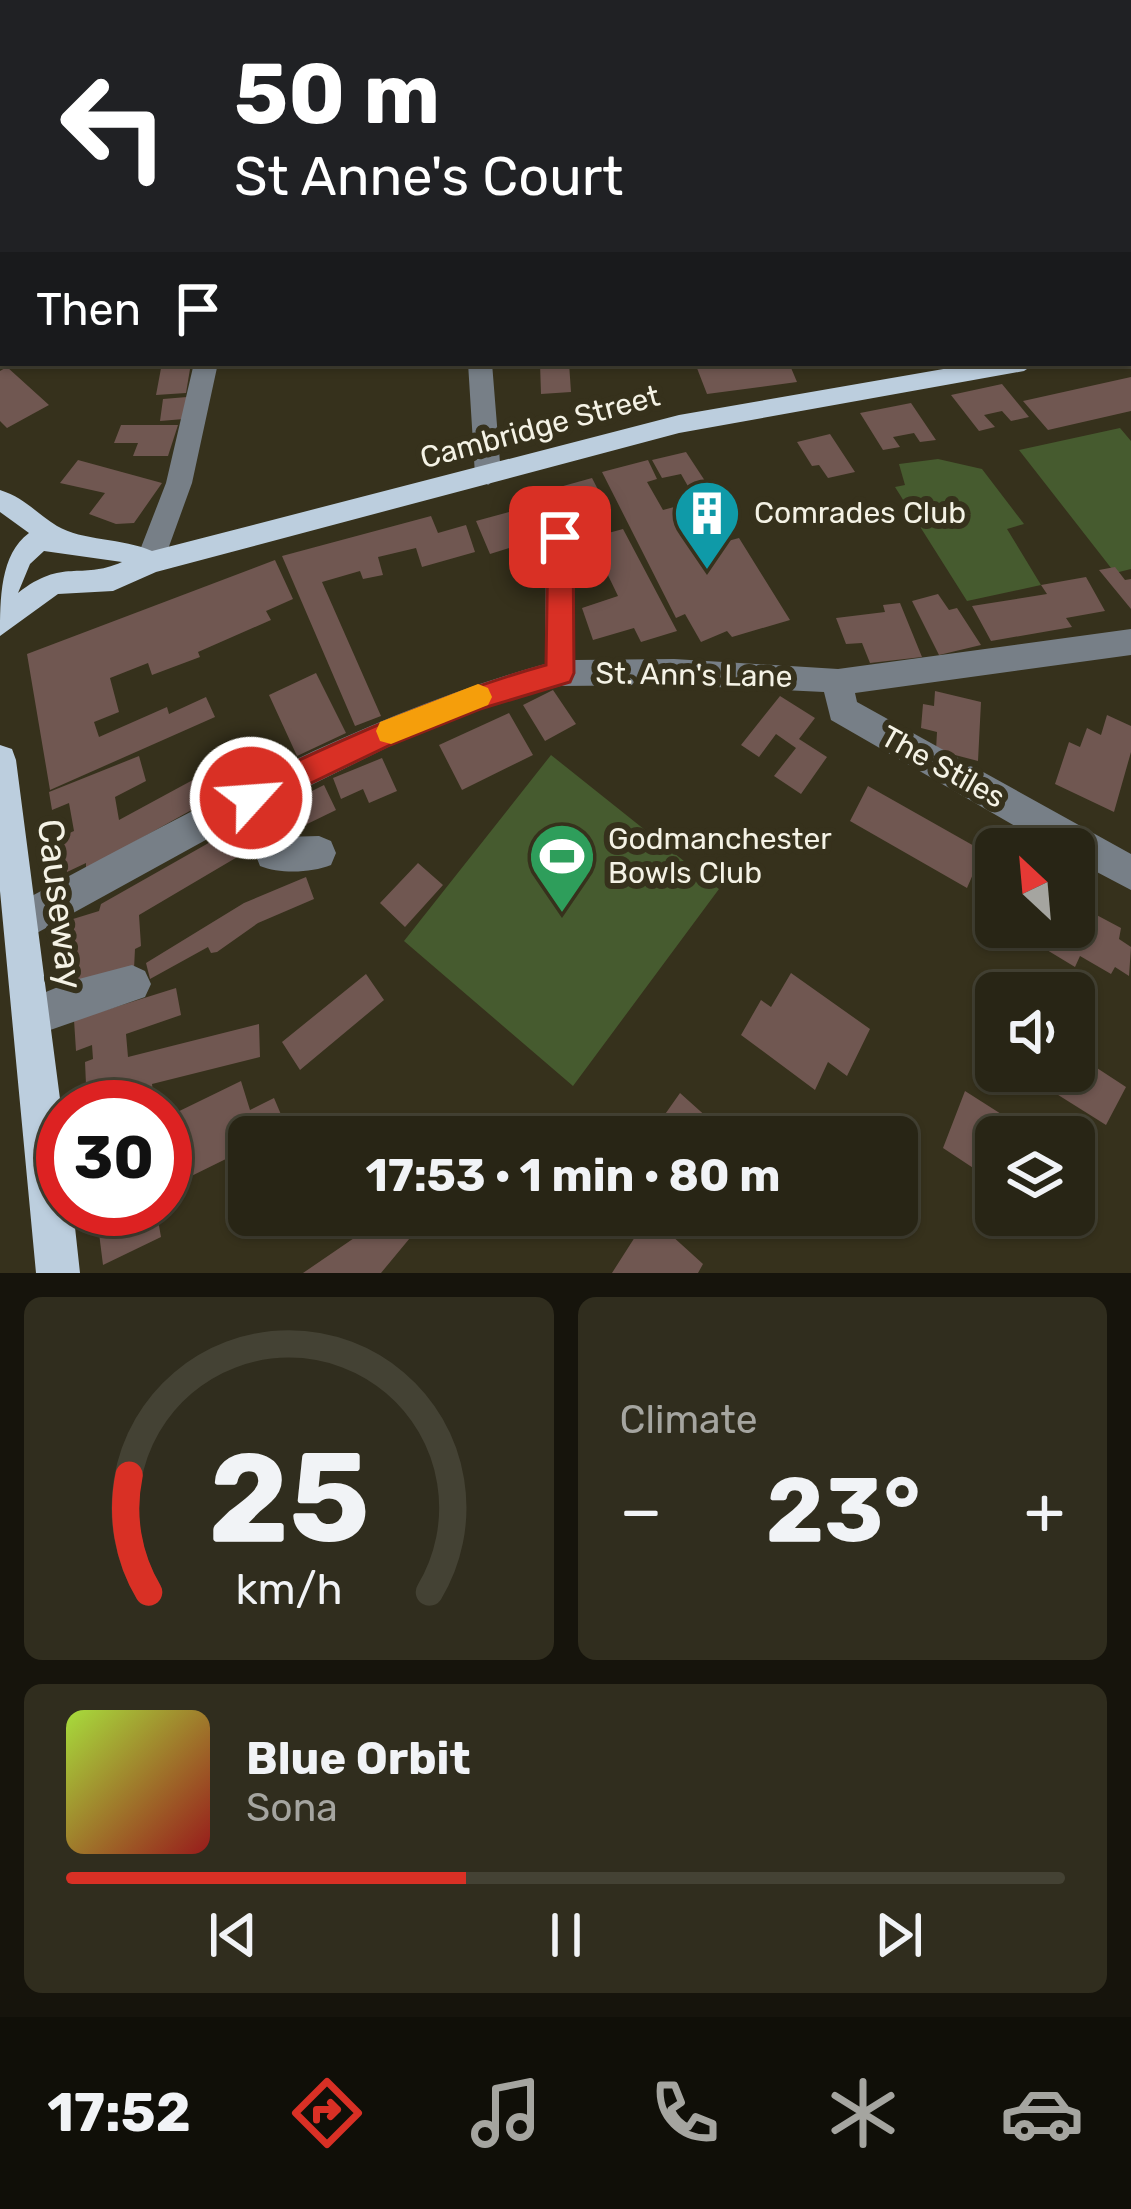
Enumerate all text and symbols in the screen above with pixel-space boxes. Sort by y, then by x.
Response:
text: 50 m [234,44,440,144]
icon: left [36,48,192,204]
text: St Anne's Court [234,145,623,209]
icon: arrive [165,276,231,342]
text: Then [36,283,141,336]
street label: Cambridge Street [416,378,664,476]
building icon: Comrades Club [672,478,742,572]
pin [509,486,611,588]
place label: Comrades Club [754,495,966,531]
icon: arrive [527,504,593,570]
street label: St. Ann's Lane [595,655,793,695]
street label: The Stiles [875,718,1011,816]
position arrow [188,735,314,861]
street label: Causeway [29,816,92,992]
sports icon: Godmanchester Bowls Club [527,821,597,915]
place label: Godmanchester Bowls Club [608,821,832,891]
north arrow [975,828,1095,948]
map controls [975,828,1095,1236]
button: sound [975,972,1095,1092]
speed limit sign: 30 [36,1080,192,1236]
button: layers [975,1116,1095,1236]
text: 17:53 · 1 min · 80 m [366,1149,780,1202]
text: Climate [620,1397,758,1443]
text: 25 [208,1424,370,1572]
text: 23° [766,1457,921,1564]
text: − [620,1471,662,1550]
text: + [1024,1471,1065,1550]
text: km/h [235,1563,342,1614]
text: Blue Orbit [246,1732,470,1785]
text: Sona [246,1785,338,1831]
icon: previous [200,1902,266,1968]
icon: pause [533,1902,599,1968]
icon: next [866,1902,932,1968]
icon: directions [285,2071,369,2155]
icon: music [464,2071,548,2155]
icon: phone [643,2071,727,2155]
icon: climate [821,2071,905,2155]
icon: car [1000,2071,1084,2155]
text: 17:52 [47,2081,191,2145]

